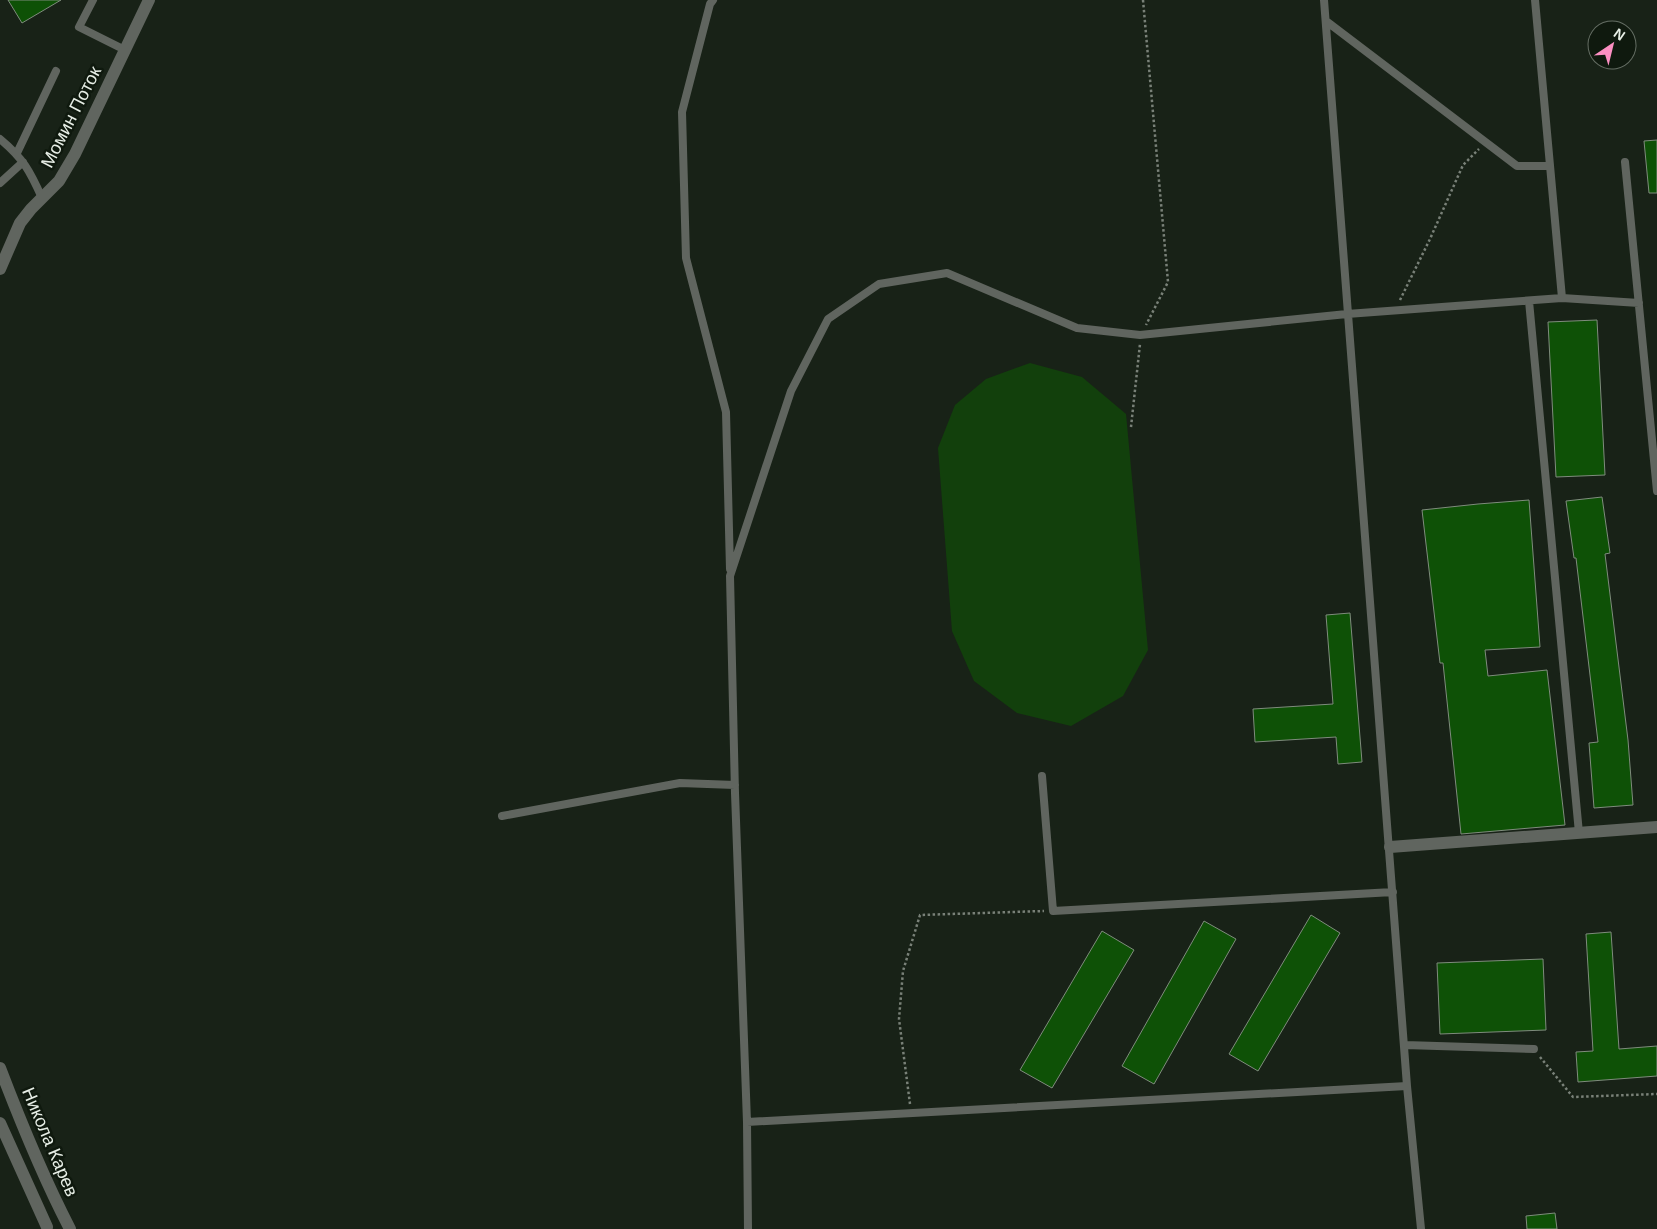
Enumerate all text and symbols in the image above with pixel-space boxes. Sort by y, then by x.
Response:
north arrow [1587,20,1637,70]
text: N [1611,25,1628,44]
street label: Момин Поток [37,63,105,171]
street label: Никола Карев [18,1085,82,1199]

